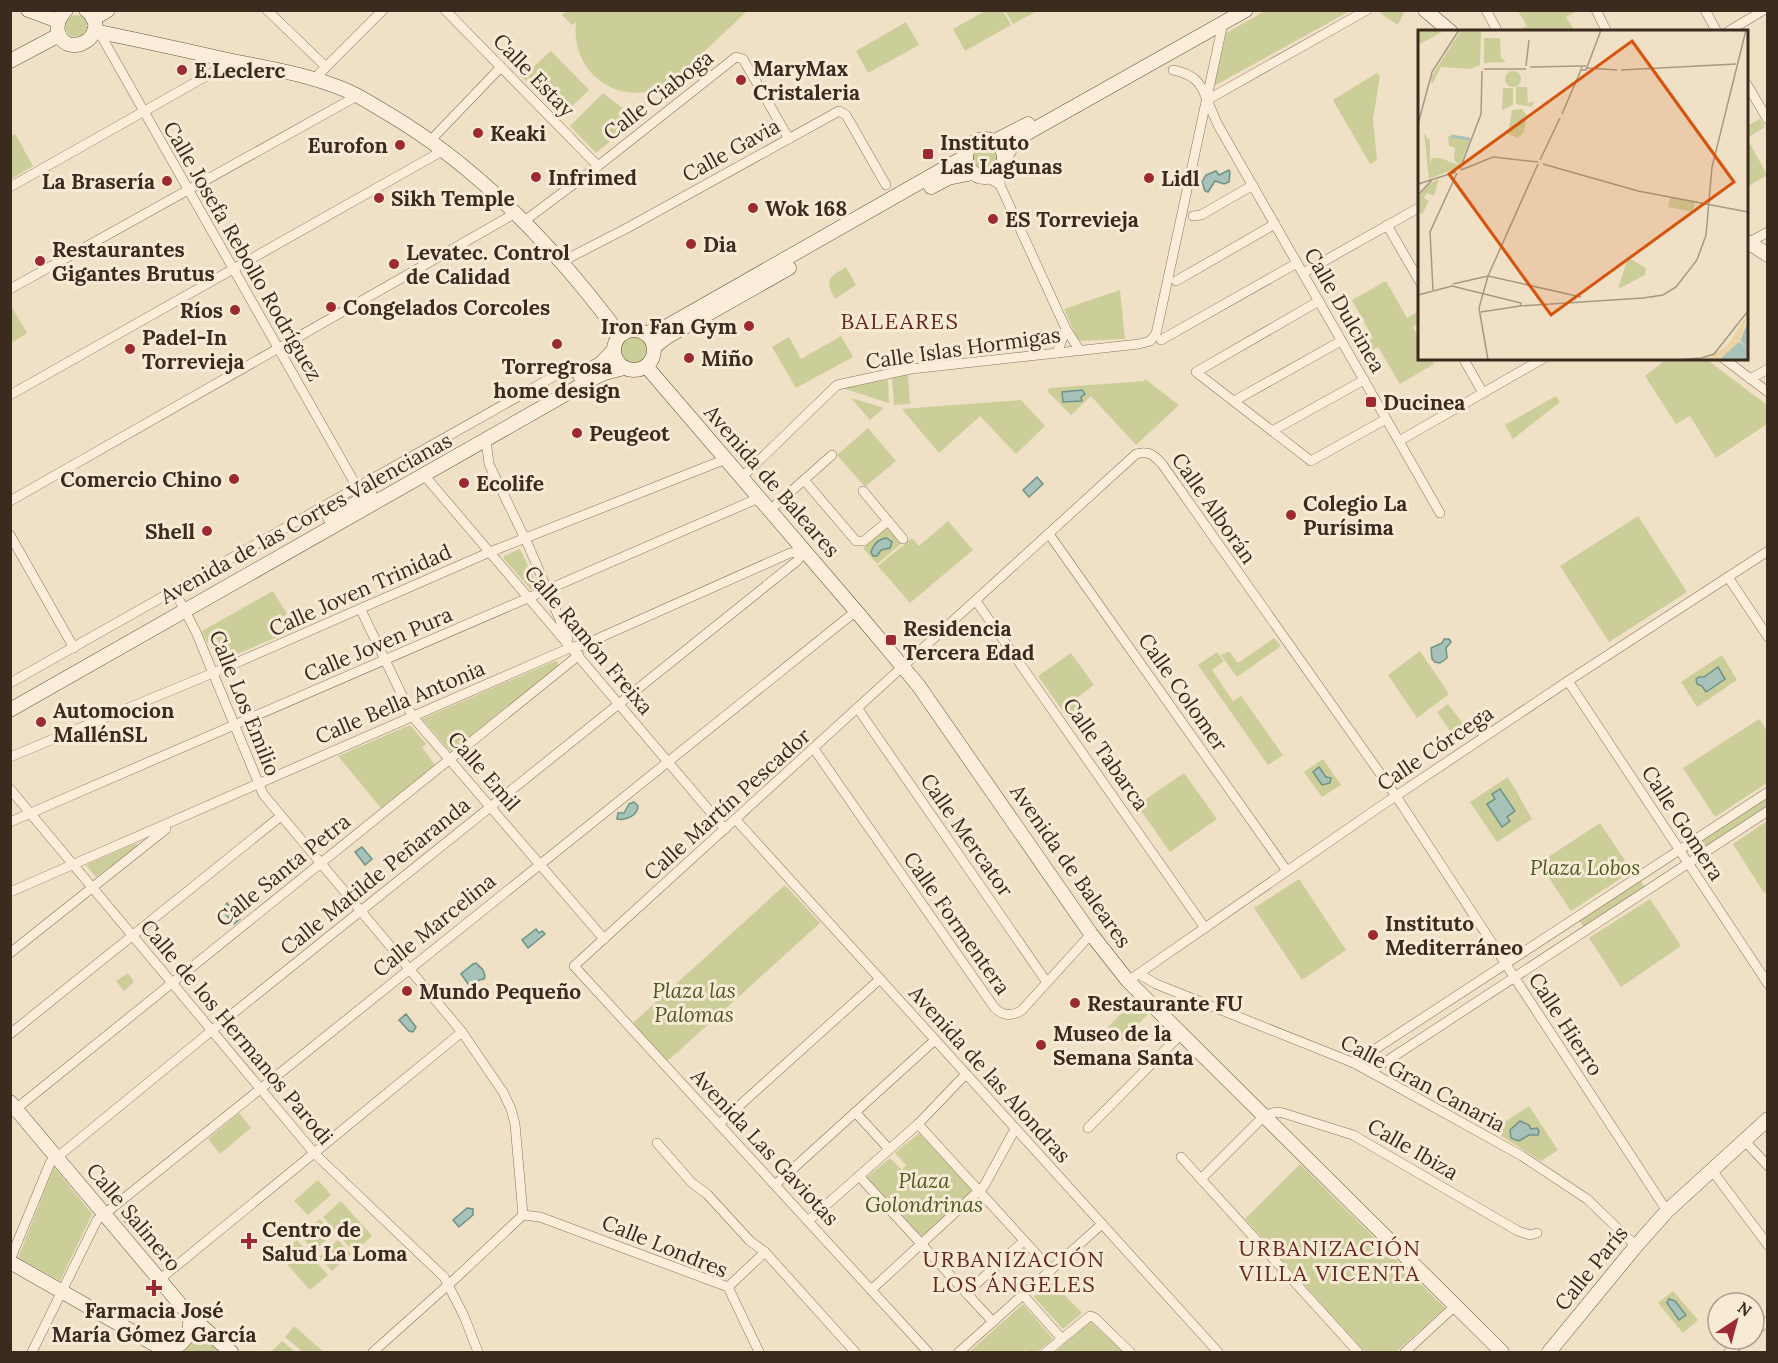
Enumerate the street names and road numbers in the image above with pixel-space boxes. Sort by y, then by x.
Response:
street label: Calle Estay [487,27,581,123]
street label: Calle Ciaboga [598,44,719,146]
street label: Calle Gavia [677,112,785,188]
street label: Calle Josefa Rebollo Rodríguez [157,116,329,386]
street label: Calle Dulcinea [1298,243,1392,377]
street label: Calle Islas Hormigas [864,321,1062,375]
street label: Avenida de Baleares [698,398,846,563]
street label: Avenida de las Cortes Valencianas [154,426,457,610]
street label: Calle Alborán [1166,447,1262,569]
street label: Calle Joven Trinidad [265,538,455,642]
street label: Calle Ramón Freixa [519,560,659,720]
street label: Calle Joven Pura [300,600,457,687]
street label: Calle Los Emilio [203,626,287,780]
street label: Calle Colomer [1132,628,1234,756]
street label: Calle Bella Antonia [311,654,489,750]
street label: Calle Tabarca [1057,692,1155,816]
street label: Calle Córcega [1372,699,1498,797]
street label: Calle Martín Pescador [638,722,816,886]
street label: Calle Emil [442,725,526,817]
street label: Calle Gomera [1636,760,1730,886]
street label: Calle Mercator [914,768,1020,902]
street label: Avenida de Baleares [1004,778,1138,953]
street label: Calle Matilde Peñaranda [275,791,475,961]
street label: Calle Santa Petra [210,807,356,933]
street label: Calle Formentera [898,846,1016,1000]
street label: Calle Marcelina [367,867,501,983]
street label: Calle de los Hermanos Parodi [135,914,339,1150]
street label: Calle Hierro [1523,967,1609,1081]
street label: Avenida de las Alondras [903,979,1077,1168]
street label: Calle Gran Canaria [1336,1028,1510,1138]
street label: Avenida Las Gaviotas [685,1062,845,1231]
street label: Calle Ibiza [1363,1112,1463,1186]
street label: Calle Salinero [81,1157,187,1277]
street label: Calle Londres [598,1208,732,1284]
street label: Calle París [1548,1220,1634,1316]

